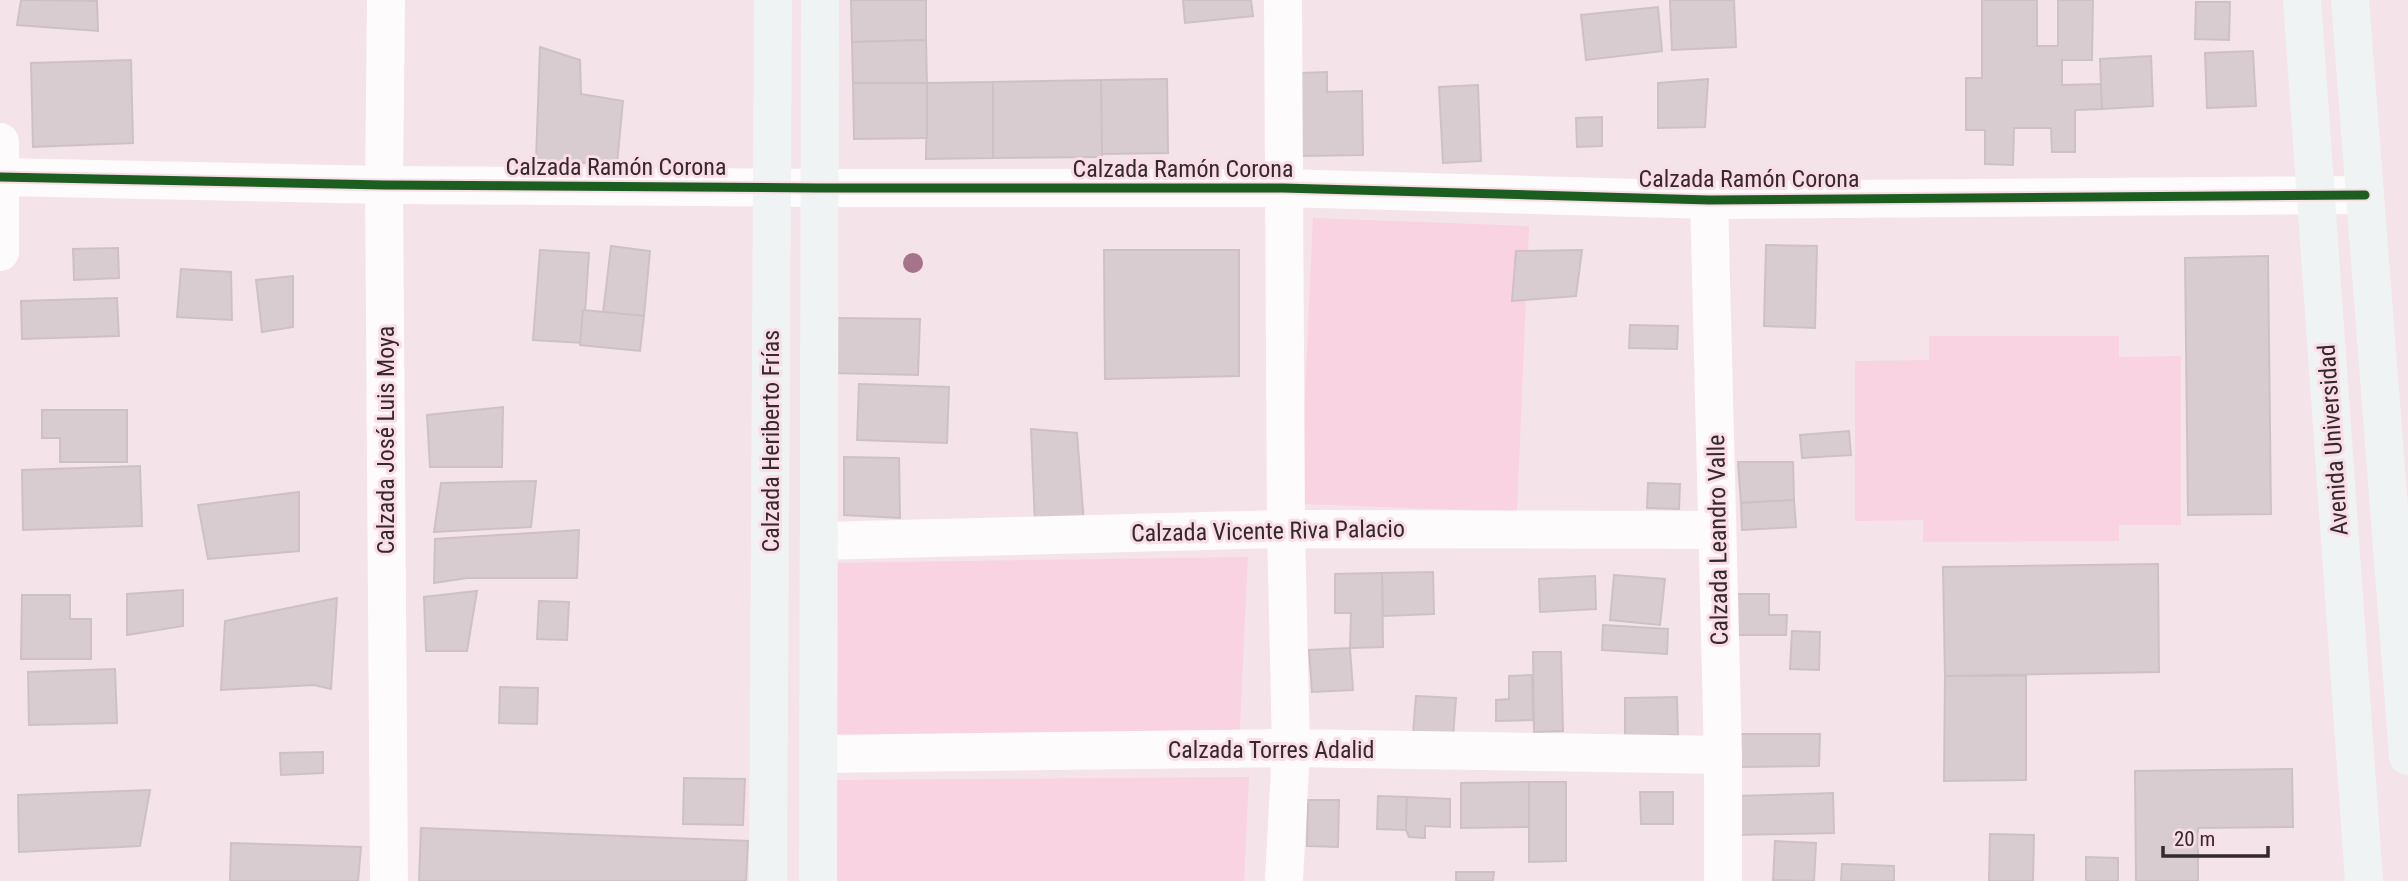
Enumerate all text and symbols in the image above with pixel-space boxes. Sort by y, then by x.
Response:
street label: Calzada Ramón Corona [506,153,726,181]
street label: Calzada Ramón Corona [1073,155,1293,183]
street label: Calzada Ramón Corona [1639,165,1859,193]
street label: Calzada José Luis Moya [372,326,400,554]
street label: Calzada Heriberto Frías [757,330,785,552]
street label: Avenida Universidad [2312,343,2354,537]
street label: Calzada Leandro Valle [1702,434,1734,646]
street label: Calzada Vicente Riva Palacio [1131,515,1405,547]
street label: Calzada Torres Adalid [1168,736,1374,764]
scale bar [2163,814,2268,858]
text: 20 m [2174,827,2215,851]

